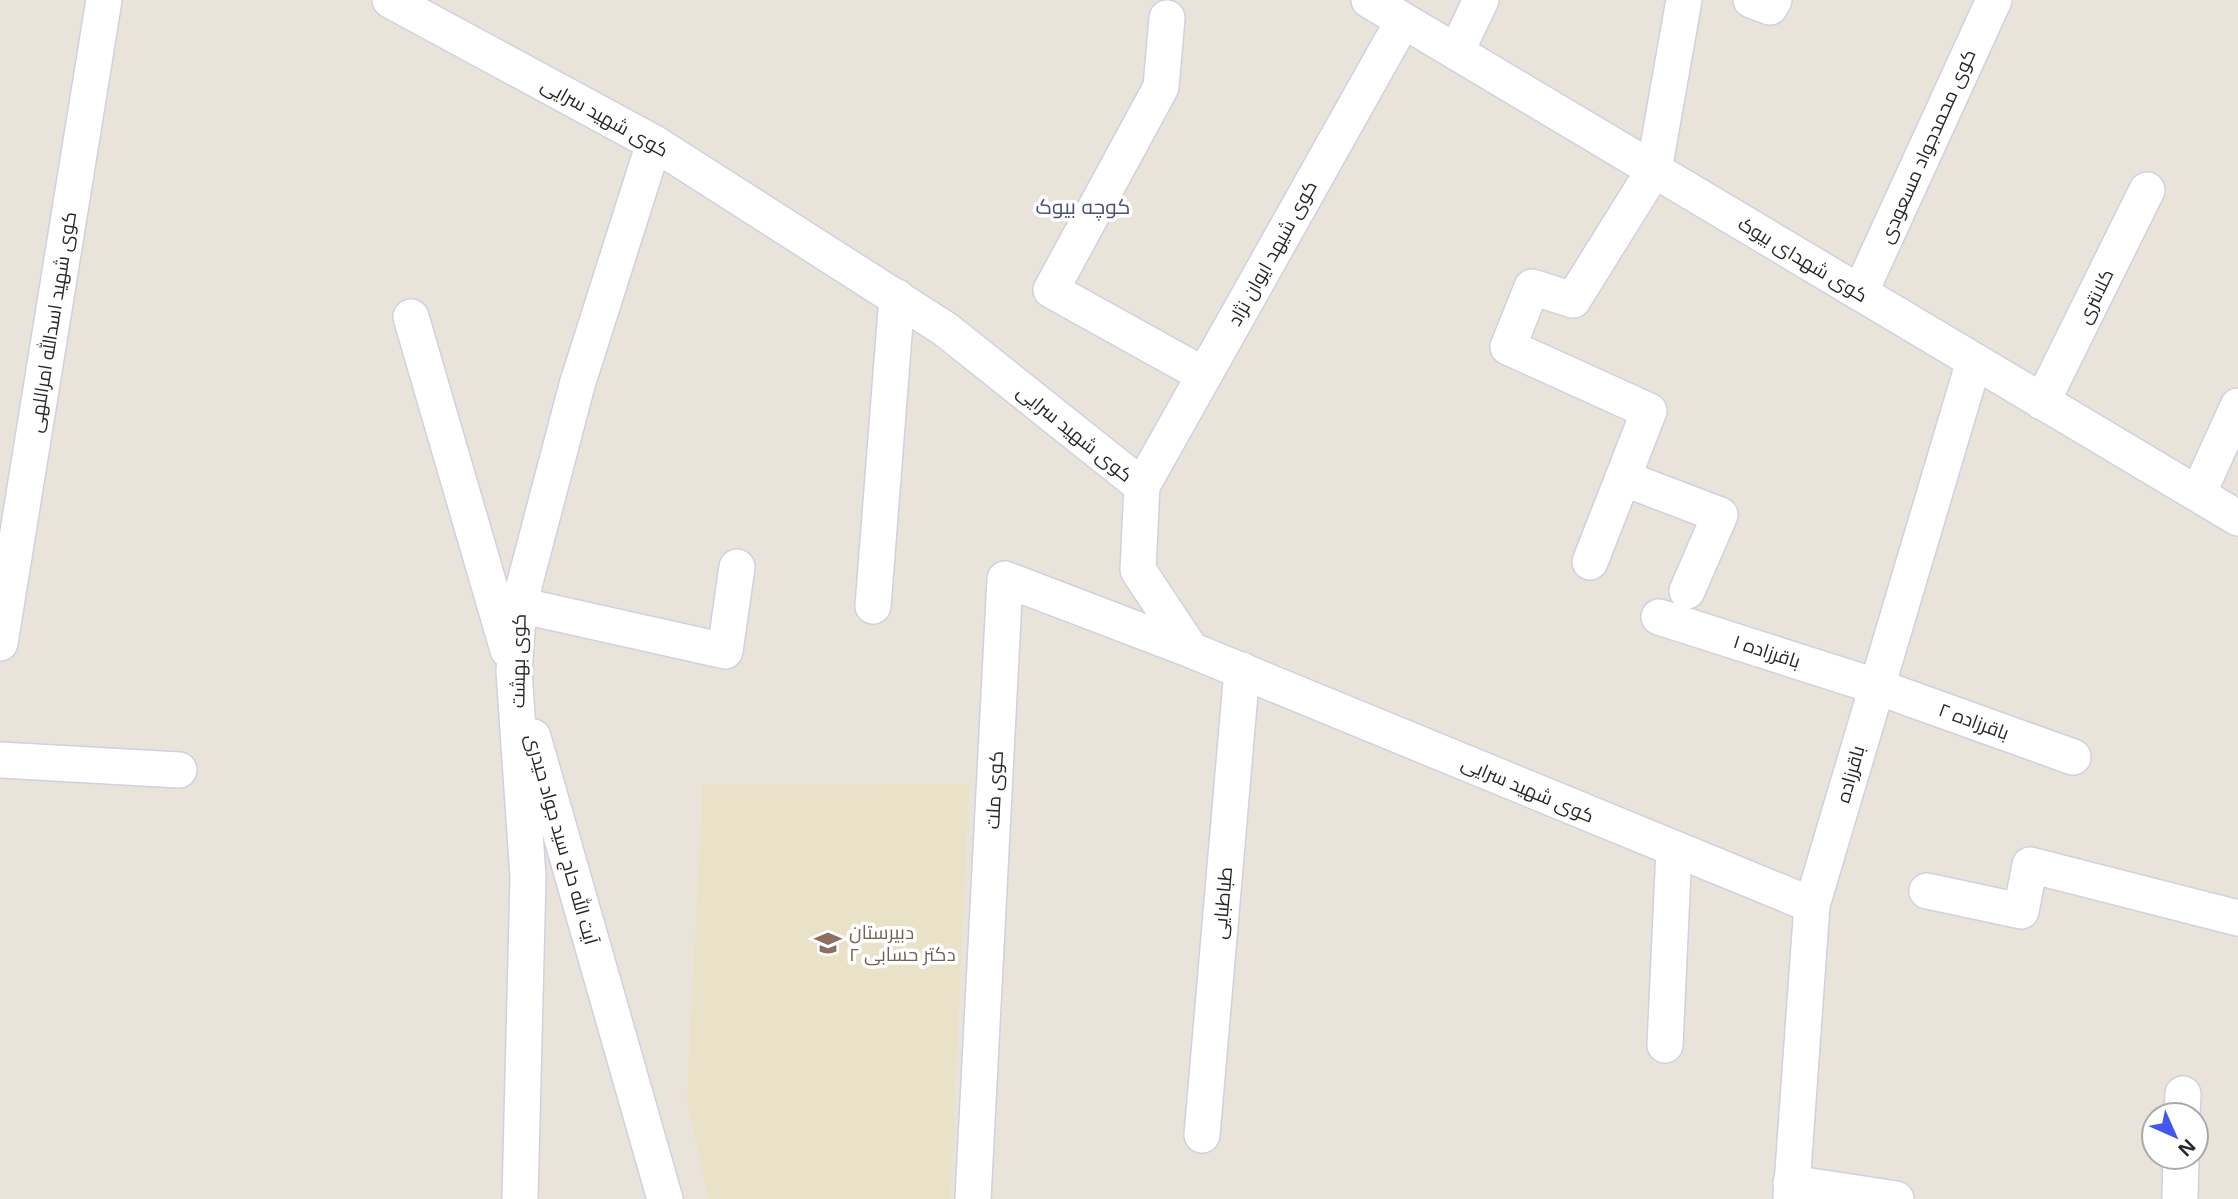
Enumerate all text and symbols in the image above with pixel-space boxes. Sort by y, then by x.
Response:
street label: کوی محمدجواد مسعودی [1872,45,1982,247]
street label: کوی شهید سرایی [537,71,673,163]
street label: کوی شیهد ایوان نژاد [1221,176,1323,330]
district label: کوچه بیوک [1036,192,1130,221]
street label: کوی شهید اسدالله امراللهی [22,210,82,434]
street label: کوی شهدای بیوک [1733,210,1873,308]
street label: کلانتری [2071,264,2119,328]
street label: کوی شهید سرایی [1012,378,1138,488]
street label: کوی بهشت [504,614,532,708]
street label: باقرزاده ۱ [1730,628,1804,674]
street label: باقرزاده ۲ [1935,696,2013,746]
street label: آیت الله حاج سید جواد حیدری [518,730,605,948]
street label: باقرزاده [1829,742,1871,806]
street label: کوی شهید سرایی [1458,749,1598,829]
street label: کوی ملت [979,750,1009,830]
street label: طباطبایی [1206,866,1238,940]
place label: دبیرستان دکتر حسابی ۲ [849,919,956,967]
school or university icon: دبیرستان دکتر حسابی ۲ [813,928,843,958]
north arrow [2140,1101,2210,1171]
text: N [2172,1133,2202,1163]

